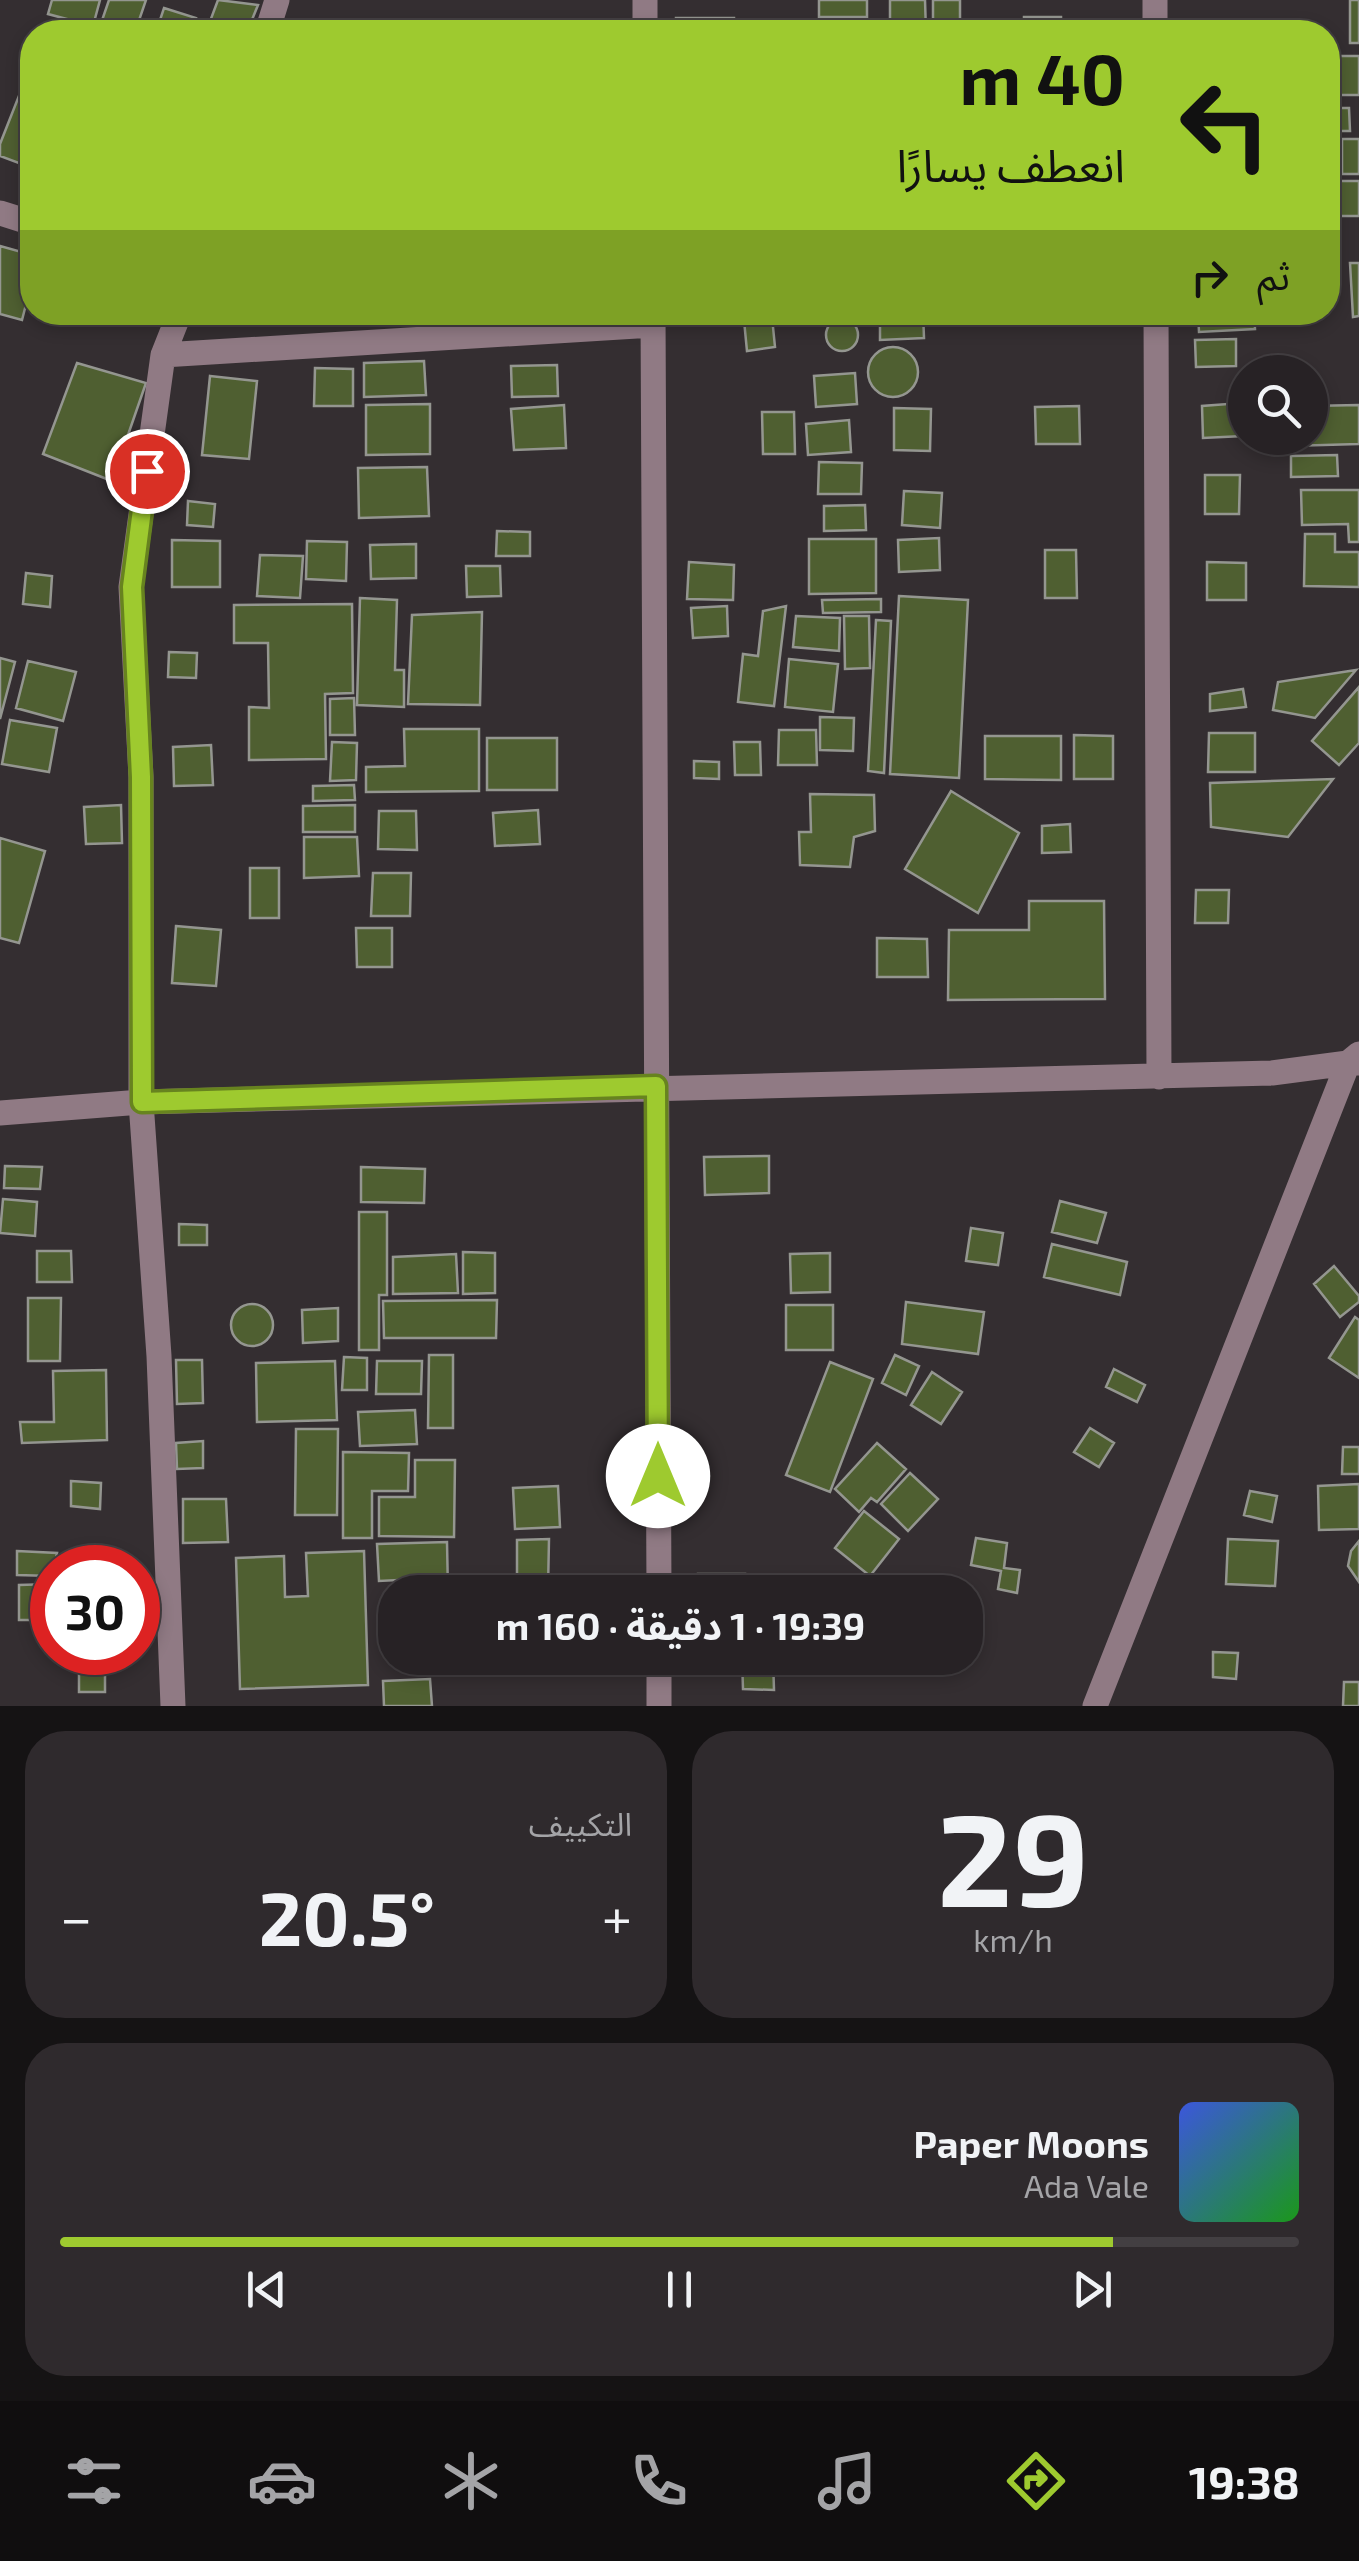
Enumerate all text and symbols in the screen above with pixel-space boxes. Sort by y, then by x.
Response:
text: 40 m [959,35,1125,119]
icon: left [1160,60,1290,190]
text: انعطف يسارًا [896,137,1125,191]
icon: right [1182,250,1237,305]
text: ثم [1257,252,1290,298]
map controls [1228,355,1328,455]
button: search [1228,355,1328,455]
pin [105,429,190,514]
icon: arrive [120,444,175,499]
position arrow [606,1424,710,1528]
speed limit sign: 30 [30,1545,160,1675]
text: 19:39 · 1 دقيقة · 160 m [496,1602,865,1648]
text: 29 [937,1777,1089,1933]
text: التكييف [529,1804,632,1842]
text: 20.5° [259,1871,435,1961]
text: − [60,1883,92,1949]
text: + [602,1883,632,1949]
text: km/h [973,1920,1053,1958]
text: Paper Moons [913,2120,1149,2166]
text: Ada Vale [1024,2166,1149,2204]
icon: previous [239,2262,294,2317]
icon: pause [652,2262,707,2317]
icon: next [1065,2262,1120,2317]
icon: filters [59,2446,129,2516]
icon: car [247,2446,317,2516]
icon: climate [436,2446,506,2516]
icon: phone [624,2446,694,2516]
icon: music [812,2446,882,2516]
icon: directions [1001,2446,1071,2516]
text: 19:38 [1189,2454,1300,2508]

